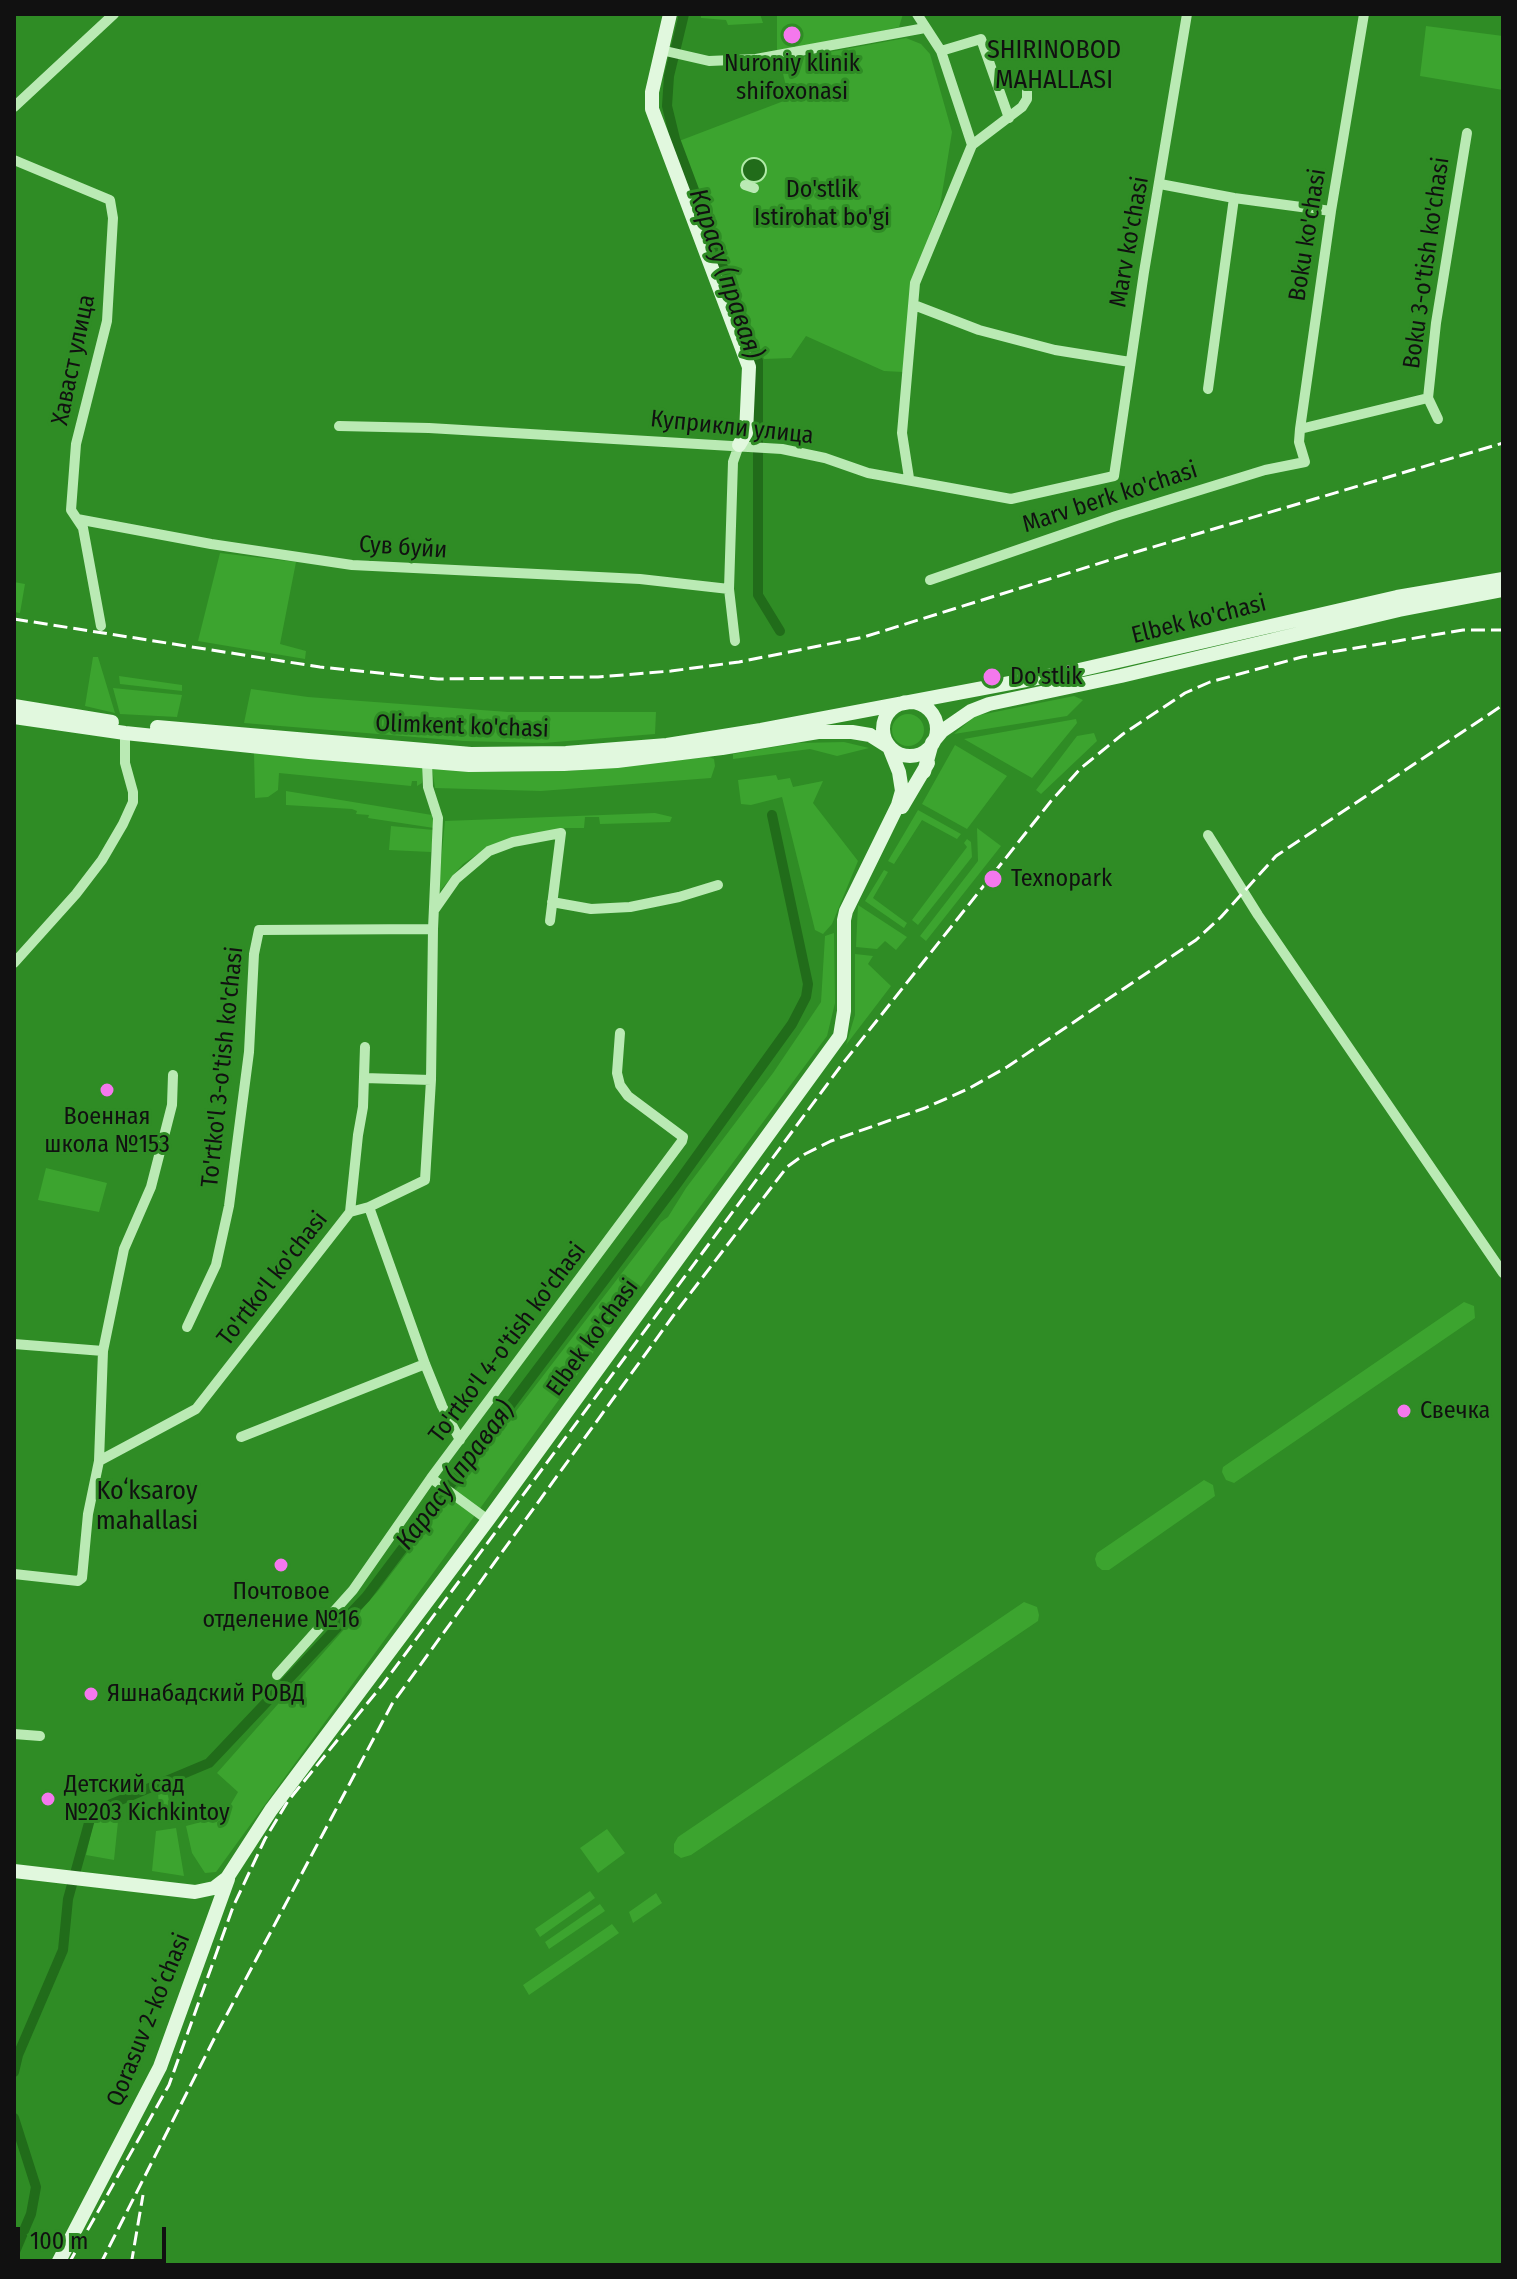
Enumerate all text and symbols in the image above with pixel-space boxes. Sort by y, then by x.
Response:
marker: Nuroniy klinik shifoxonasi [781,24,803,46]
district label: SHIRINOBOD MAHALLASI [977,35,1131,96]
place label: Nuroniy klinik shifoxonasi [724,50,860,106]
street label: Boku 3-o'tish ko'chasi [1398,155,1456,371]
street label: Boku ko'chasi [1283,167,1333,303]
street label: Marv ko'chasi [1104,174,1156,310]
park label: Do'stlik Istirohat bo'gi [754,176,890,232]
water label: Карасу (правая) [681,185,769,363]
street label: Хаваст улица [46,292,102,428]
street label: Куприкли улица [649,405,815,451]
street label: Marv berk ko'chasi [1019,456,1201,540]
street label: Сув буйи [358,531,448,565]
street label: Elbek ko'chasi [1129,589,1269,651]
place label: Do'stlik [1010,663,1082,691]
marker: Do'stlik [981,666,1003,688]
street label: Olimkent ko'chasi [375,710,549,744]
place label: Texnopark [1011,865,1112,893]
marker: Texnopark [982,868,1004,890]
street label: To'rtko'l 3-o'tish ko'chasi [196,945,250,1189]
marker: Военная школа №153 [98,1081,116,1099]
place label: Военная школа №153 [44,1103,170,1159]
street label: To'rtko'l ko'chasi [212,1206,334,1352]
street label: To'rtko'l 4-o'tish ko'chasi [424,1237,592,1449]
street label: Elbek ko'chasi [541,1274,645,1402]
water label: Карасу (правая) [390,1396,522,1556]
place label: Свечка [1420,1397,1490,1425]
marker: Свечка [1395,1402,1413,1420]
district label: Koʻksaroy mahallasi [87,1476,207,1538]
marker: Почтовое отделение №16 [272,1556,290,1574]
place label: Почтовое отделение №16 [202,1578,360,1634]
place label: Яшнабадский РОВД [107,1680,305,1708]
marker: Яшнабадский РОВД [82,1685,100,1703]
place label: Детский сад №203 Kichkintoy [64,1771,230,1827]
marker: Детский сад №203 Kichkintoy [39,1790,57,1808]
street label: Qorasuv 2-koʻchasi [101,1929,197,2111]
scale bar [20,2211,170,2261]
text: 100 m [30,2227,88,2255]

